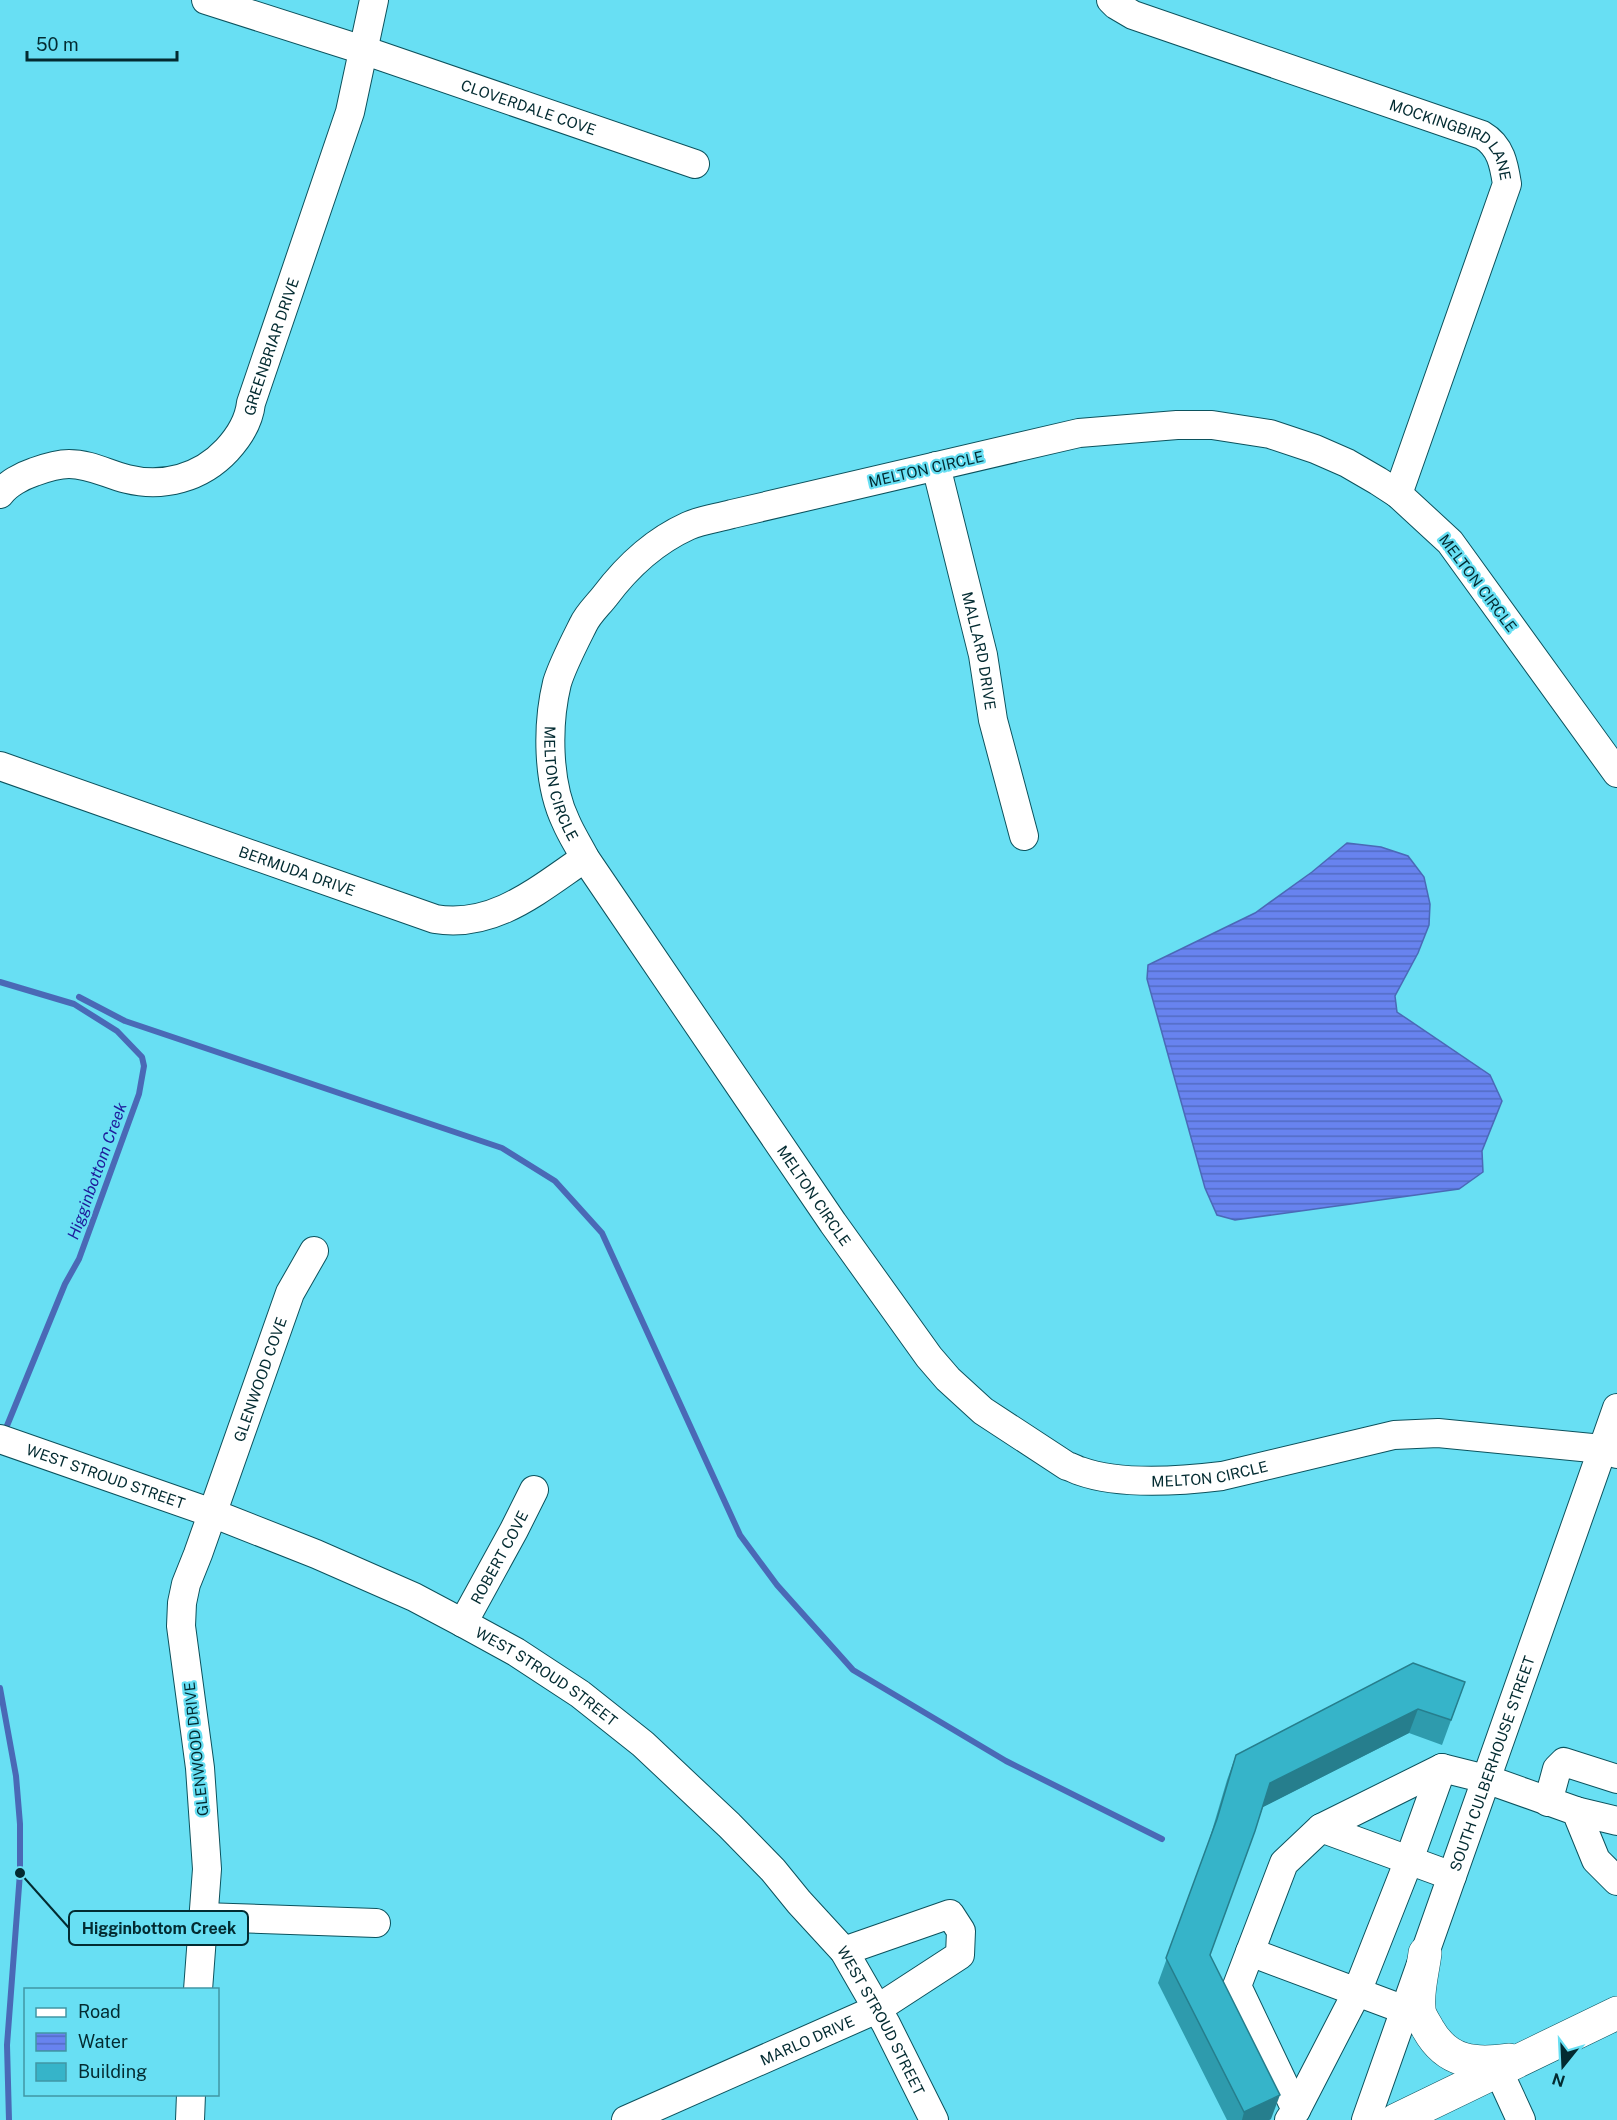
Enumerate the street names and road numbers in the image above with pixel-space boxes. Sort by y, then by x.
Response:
street label: CLOVERDALE COVE [459,76,599,138]
street label: MOCKINGBIRD LANE [1388,95,1515,182]
street label: GREENBRIAR DRIVE [240,275,302,417]
street label: MELTON CIRCLE [867,447,985,491]
street label: MELTON CIRCLE [1436,531,1520,635]
street label: MALLARD DRIVE [959,590,1000,711]
street label: MELTON CIRCLE [542,726,582,843]
street label: BERMUDA DRIVE [237,842,358,899]
street label: MELTON CIRCLE [774,1142,855,1249]
street label: GLENWOOD COVE [230,1315,289,1444]
street label: WEST STROUD STREET [24,1440,187,1511]
street label: MELTON CIRCLE [1151,1457,1269,1489]
street label: ROBERT COVE [467,1508,531,1607]
street label: WEST STROUD STREET [473,1623,621,1729]
street label: SOUTH CULBERHOUSE STREET [1446,1654,1537,1873]
street label: GLENWOOD DRIVE [181,1681,211,1817]
street label: WEST STROUD STREET [834,1943,929,2098]
street label: MARLO DRIVE [757,2012,857,2068]

